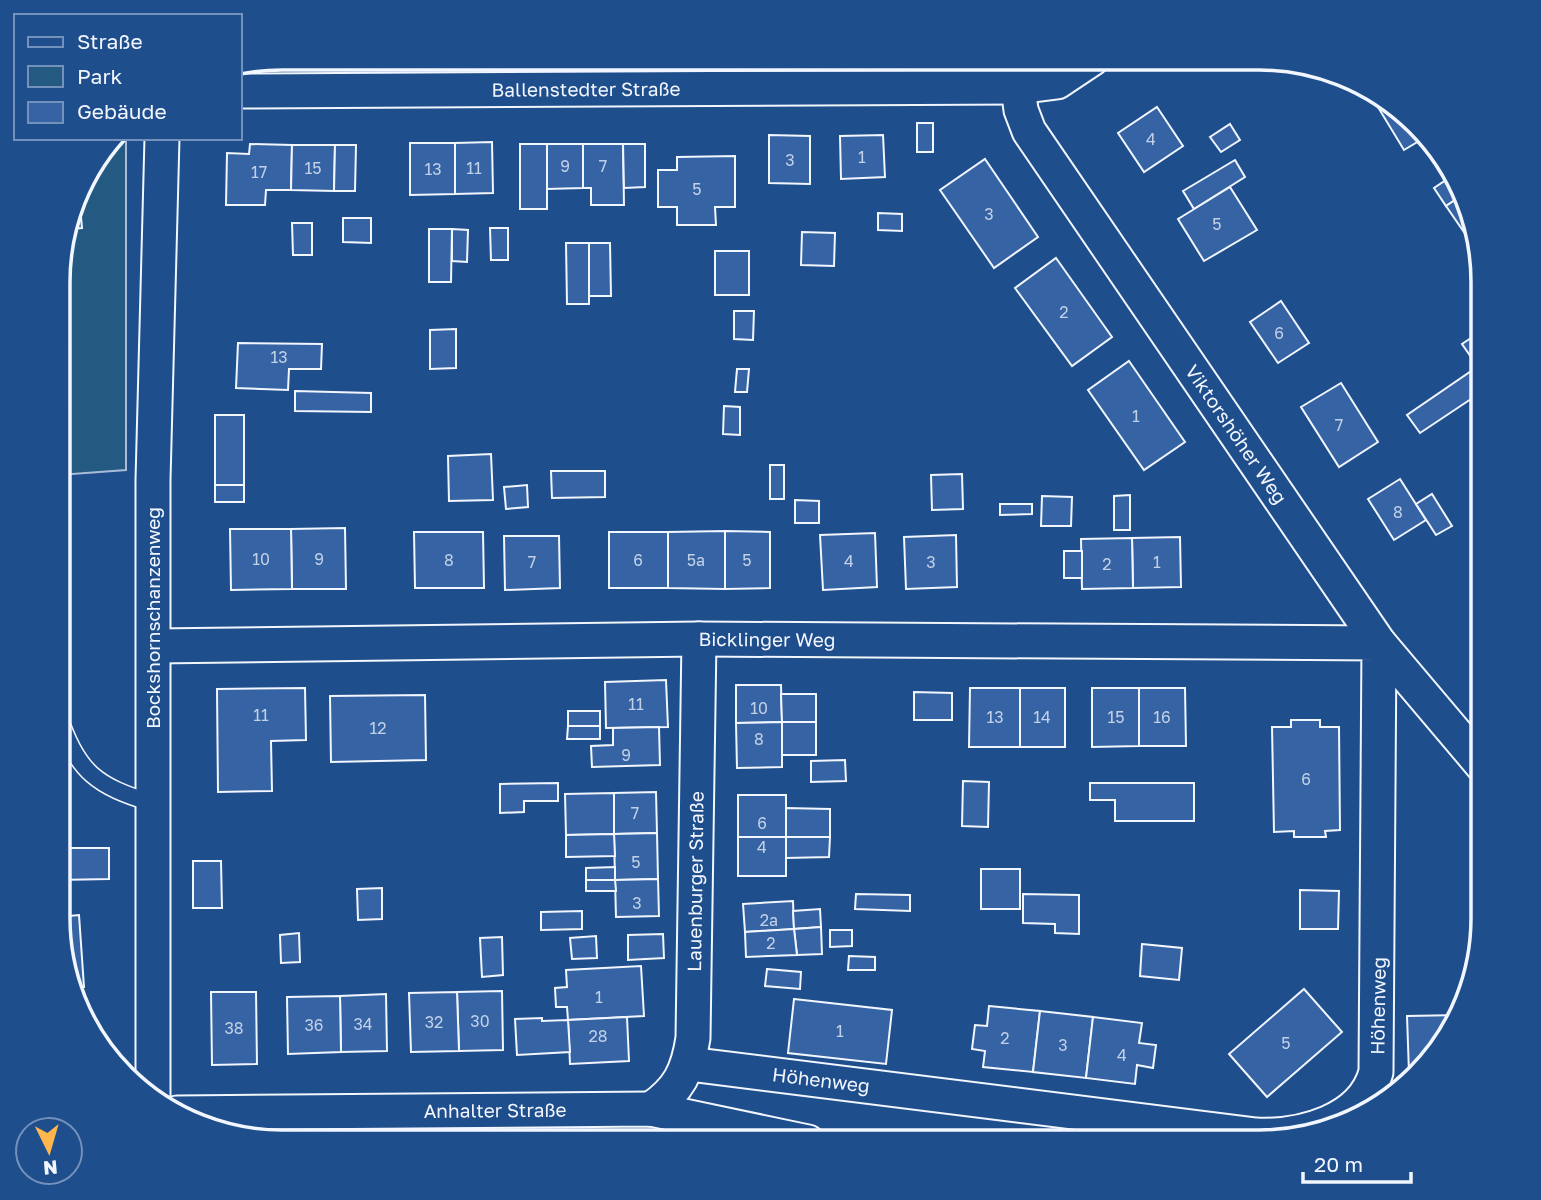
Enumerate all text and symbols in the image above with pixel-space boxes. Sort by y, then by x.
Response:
legend [14,14,242,140]
text: Straße [77,28,143,54]
text: Park [77,63,123,89]
street label: Ballenstedter Straße [492,77,680,101]
text: Gebäude [77,98,167,124]
house number: 4 [1146,129,1156,149]
house number: 1 [858,147,866,167]
house number: 3 [785,150,795,170]
house number: 9 [560,156,570,176]
house number: 7 [599,156,607,176]
house number: 15 [304,158,322,178]
house number: 11 [466,158,482,178]
house number: 13 [424,159,442,179]
house number: 17 [251,162,267,182]
house number: 5 [692,179,702,199]
house number: 3 [984,204,994,224]
house number: 5 [1212,214,1222,234]
house number: 2 [1059,302,1069,322]
house number: 6 [1274,323,1284,343]
house number: 13 [270,347,288,367]
street label: Viktorshöher Weg [1181,360,1292,508]
house number: 1 [1132,406,1140,426]
house number: 7 [1335,415,1343,435]
house number: 8 [1393,502,1403,522]
street label: Bockshornschanzenweg [141,507,164,729]
house number: 10 [252,549,270,569]
house number: 9 [314,549,324,569]
house number: 8 [444,550,454,570]
house number: 6 [633,550,643,570]
house number: 5a [687,550,705,570]
house number: 5 [742,550,752,570]
house number: 4 [844,551,854,571]
house number: 7 [528,552,536,572]
house number: 3 [926,552,936,572]
house number: 1 [1153,552,1161,572]
house number: 2 [1102,554,1112,574]
street label: Bicklinger Weg [698,627,835,651]
house number: 11 [628,694,644,714]
house number: 10 [750,698,768,718]
house number: 11 [253,705,269,725]
house number: 13 [986,707,1004,727]
house number: 14 [1033,707,1051,727]
house number: 15 [1107,707,1125,727]
house number: 16 [1153,707,1171,727]
house number: 12 [369,718,387,738]
house number: 8 [754,729,764,749]
house number: 9 [621,745,631,765]
house number: 6 [1301,769,1311,789]
street label: Lauenburger Straße [682,791,708,972]
house number: 7 [631,803,639,823]
house number: 6 [757,813,767,833]
house number: 4 [757,837,767,857]
house number: 5 [631,852,641,872]
house number: 3 [632,893,642,913]
house number: 2a [760,910,778,930]
house number: 2 [766,933,776,953]
street label: Höhenweg [1365,957,1390,1055]
house number: 1 [595,987,603,1007]
house number: 30 [470,1011,490,1031]
house number: 32 [425,1012,443,1032]
house number: 34 [353,1014,373,1034]
house number: 36 [304,1015,324,1035]
house number: 38 [224,1018,244,1038]
house number: 1 [836,1021,844,1041]
house number: 28 [588,1026,608,1046]
house number: 2 [1000,1028,1010,1048]
house number: 5 [1281,1033,1291,1053]
house number: 3 [1058,1035,1068,1055]
house number: 4 [1117,1045,1127,1065]
street label: Höhenweg [771,1062,871,1097]
street label: Anhalter Straße [423,1098,566,1122]
north arrow [14,1116,84,1186]
scale bar [1303,1140,1412,1184]
text: 20 m [1314,1151,1363,1177]
text: N [42,1156,59,1181]

